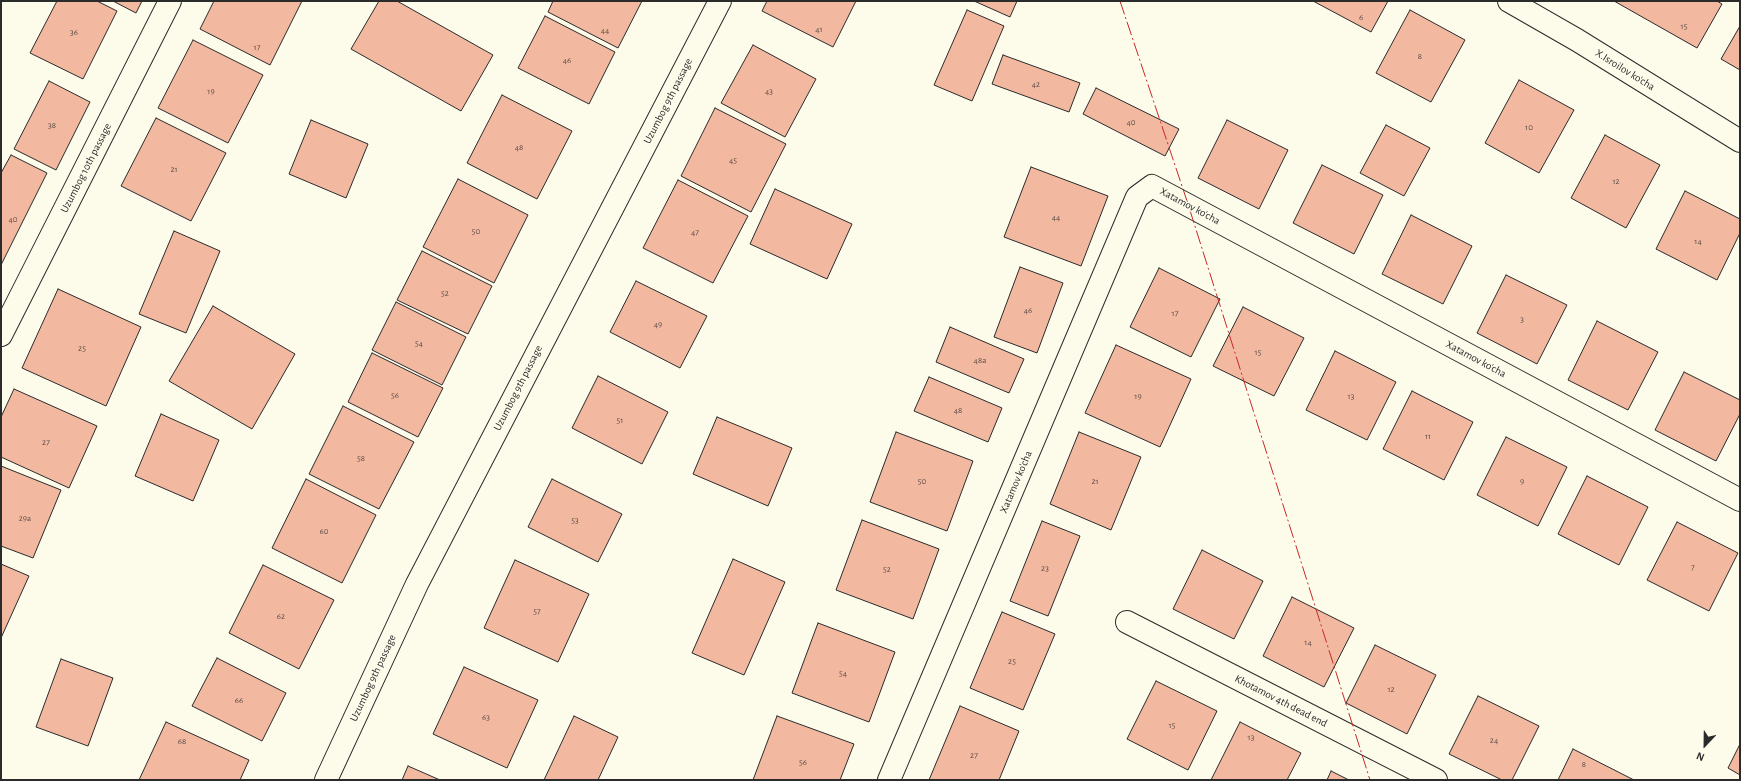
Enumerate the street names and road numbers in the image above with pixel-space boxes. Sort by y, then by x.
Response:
street label: X.Isroilov ko'cha [1593,46,1657,94]
street label: Uzumbog 9th passage [641,56,695,146]
street label: Uzumbog 10th passage [58,121,114,215]
street label: Xatamov ko'cha [1157,185,1223,227]
street label: Xatamov ko'cha [1443,338,1509,380]
street label: Uzumbog 9th passage [491,343,545,433]
street label: Xatamov ko'cha [997,449,1035,515]
street label: Uzumbog 9th passage [347,632,399,724]
street label: Khotamov 4th dead end [1232,672,1330,730]

